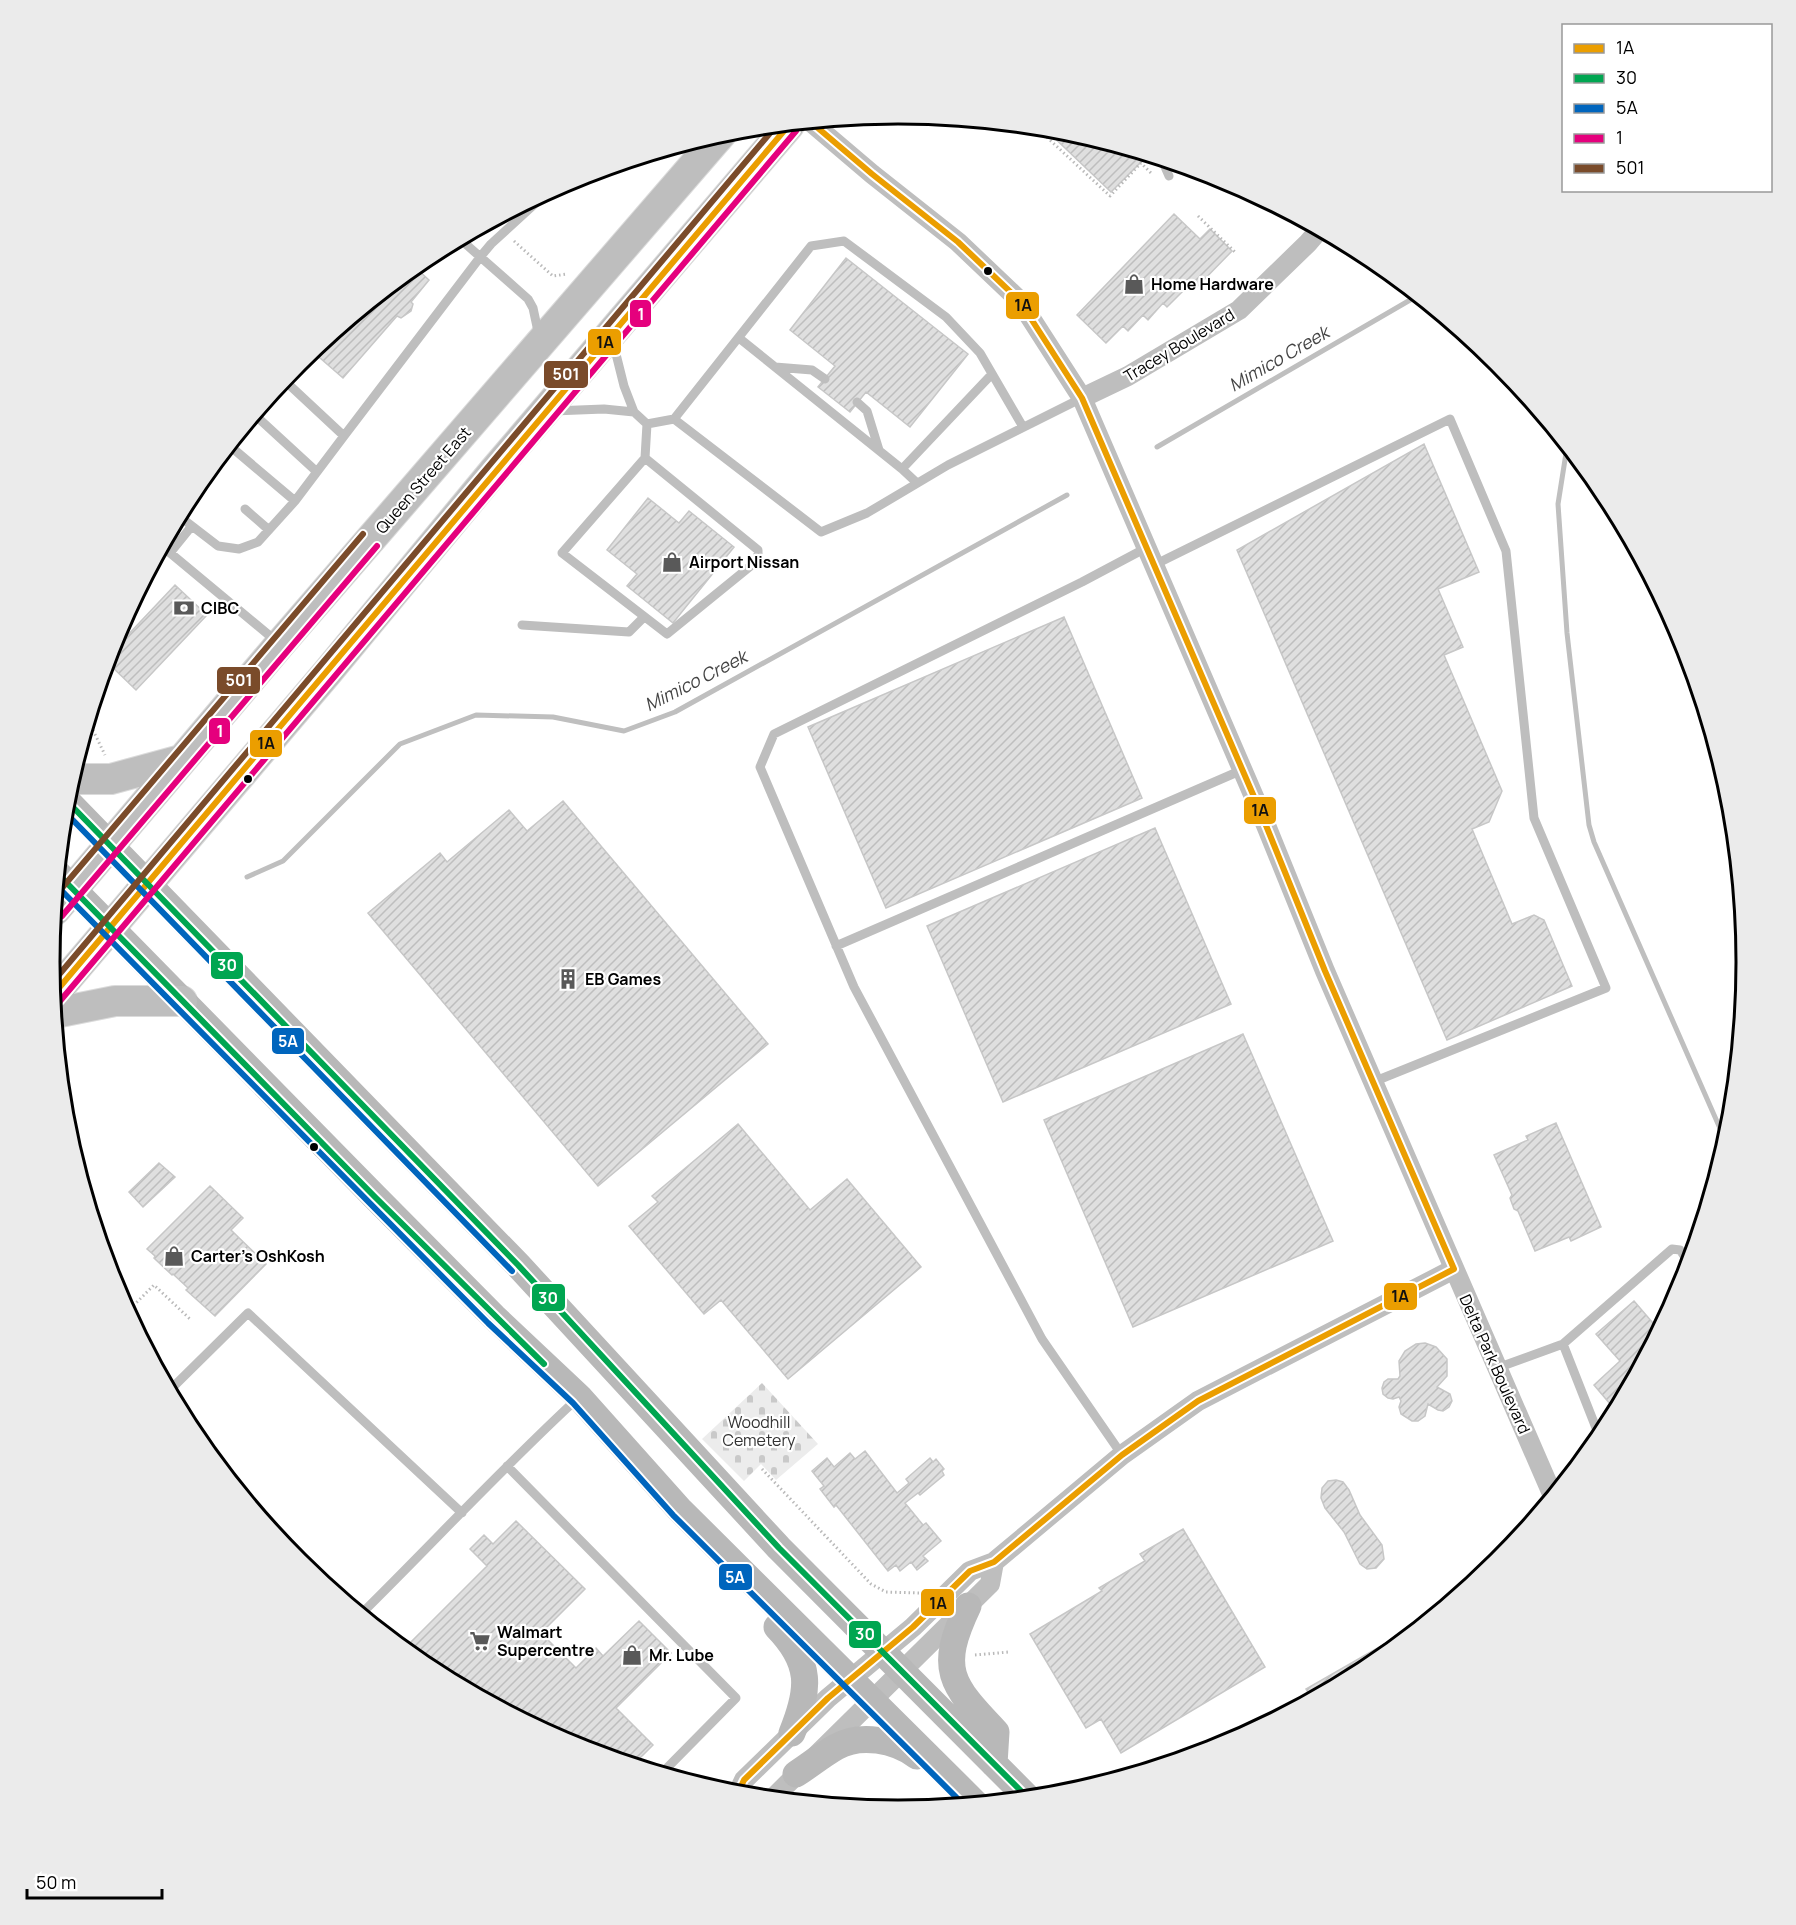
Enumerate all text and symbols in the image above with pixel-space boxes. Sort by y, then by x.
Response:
legend [1562,24,1772,192]
text: 1A [1616,35,1635,59]
text: 30 [1616,65,1637,89]
text: 5A [1616,95,1638,119]
text: 1 [1616,125,1623,149]
text: 501 [1616,155,1644,179]
unlabelled marker [982,265,994,277]
shop icon: Home Hardware [1122,272,1146,296]
place label: Home Hardware [1151,273,1274,295]
line badge: 1A [1005,291,1040,320]
text: 1A [1014,294,1032,316]
line badge: 1 [629,299,652,328]
text: 1 [637,303,645,325]
street label: Tracey Boulevard [1119,303,1239,387]
water label: Mimico Creek [1224,318,1336,397]
line badge: 1A [587,328,622,356]
text: 1A [596,331,614,353]
line badge: 501 [543,360,589,389]
text: 501 [553,363,579,385]
street label: Queen Street East [370,422,476,538]
shop icon: Airport Nissan [660,550,684,574]
place label: Airport Nissan [689,551,799,573]
bank icon: CIBC [172,596,196,620]
place label: CIBC [201,597,239,619]
water label: Mimico Creek [640,643,754,716]
line badge: 501 [216,666,261,695]
text: 501 [226,669,252,691]
line badge: 1 [208,717,231,745]
text: 1 [216,720,224,742]
line badge: 1A [249,729,283,758]
text: 1A [257,732,275,754]
unlabelled marker [242,773,254,785]
line badge: 1A [1243,796,1277,825]
text: 1A [1251,799,1269,821]
line badge: 30 [210,951,244,980]
text: 30 [217,954,237,976]
building icon: EB Games [556,967,580,991]
place label: EB Games [585,968,661,990]
line badge: 5A [271,1027,305,1055]
text: 5A [278,1030,298,1052]
unlabelled marker [308,1141,320,1153]
shop icon: Carter's OshKosh [162,1244,186,1268]
place label: Carter's OshKosh [191,1245,325,1267]
line badge: 1A [1383,1282,1418,1311]
line badge: 30 [531,1283,566,1312]
text: 1A [1391,1285,1409,1307]
text: 30 [538,1287,558,1309]
street label: Delta Park Boulevard [1454,1291,1536,1437]
park label: Woodhill Cemetery [723,1411,796,1451]
line badge: 5A [718,1563,753,1591]
text: 5A [725,1566,745,1588]
line badge: 1A [920,1588,955,1617]
text: 1A [929,1592,947,1614]
line badge: 30 [848,1620,882,1649]
place label: Walmart Supercentre [497,1621,595,1661]
text: 30 [855,1623,875,1645]
supermarket icon: Walmart Supercentre [468,1629,492,1653]
shop icon: Mr. Lube [620,1643,644,1667]
place label: Mr. Lube [649,1644,714,1666]
scale bar [27,1862,162,1900]
text: 50 m [36,1870,76,1894]

